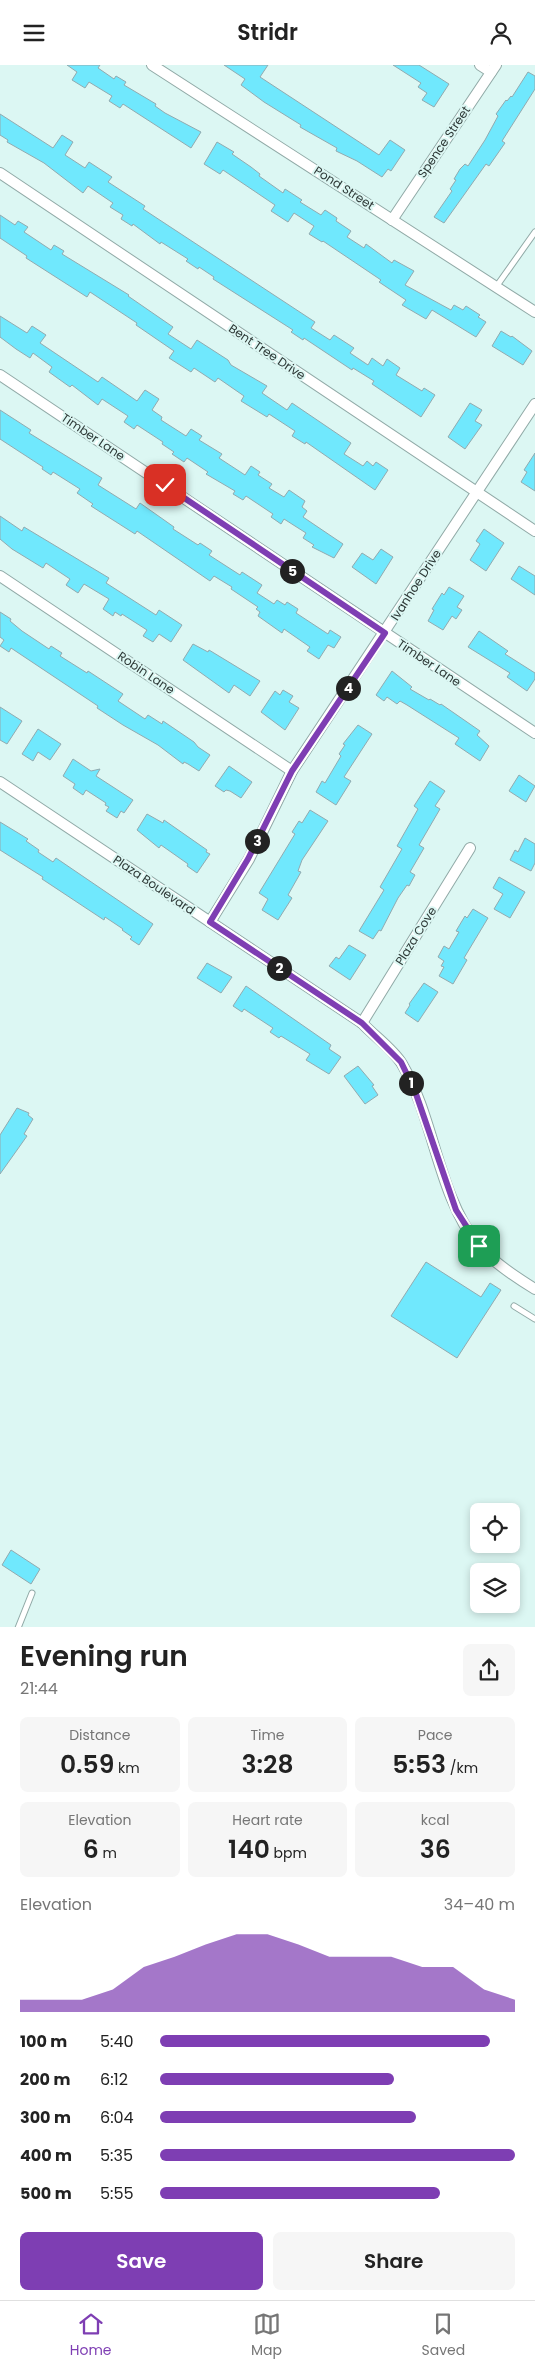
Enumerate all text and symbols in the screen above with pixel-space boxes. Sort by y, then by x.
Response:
text: Stridr [237,17,298,48]
icon: menu [20,19,48,47]
icon: person [487,19,515,47]
street label: Spence Street [413,102,474,181]
street label: Pond Street [311,162,378,213]
street label: Bent Tree Drive [226,320,309,384]
street label: Timber Lane [58,409,128,464]
pin [144,464,186,506]
icon: check [151,471,179,499]
street label: Ivanhoe Drive [386,546,445,624]
pin: 5 [280,559,304,583]
text: 5 [288,561,297,581]
street label: Timber Lane [394,635,464,690]
street label: Robin Lane [114,647,178,698]
pin: 4 [336,675,360,701]
text: 4 [344,678,353,698]
pin: 3 [244,829,270,853]
text: 3 [253,831,262,851]
street label: Plaza Boulevard [110,851,199,918]
street label: Plaza Cove [391,903,440,968]
pin: 2 [266,955,292,981]
text: 2 [276,958,284,978]
pin: 1 [398,1071,424,1095]
text: 1 [409,1073,414,1093]
pin [458,1225,500,1267]
icon: arrive [465,1232,493,1260]
map controls [470,1503,520,1613]
button: locate [470,1503,520,1553]
button: layers [470,1563,520,1613]
text: Evening run [20,1637,188,1676]
button: share [463,1644,515,1696]
text: 21:44 [20,1677,58,1700]
text: Distance [69,1725,131,1745]
text: Time [250,1725,285,1745]
text: Pace [418,1725,453,1745]
text: 0.59 [60,1747,114,1782]
text: 3:28 [242,1747,293,1782]
text: 5:53 [392,1747,446,1782]
text: km [114,1758,140,1778]
text: /km [446,1758,478,1778]
text: Elevation [68,1810,131,1830]
text: Heart rate [232,1810,303,1830]
text: kcal [421,1810,449,1830]
text: 6 [83,1832,99,1867]
text: 140 [228,1832,270,1867]
text: 36 [420,1832,451,1867]
text: m [99,1843,117,1863]
text: bpm [270,1843,307,1863]
text: Elevation [20,1893,92,1916]
text: 34–40 m [444,1893,515,1916]
text: 100 m [20,2030,67,2053]
text: 5:40 [100,2030,134,2053]
text: 200 m [20,2068,70,2091]
text: 6:12 [100,2068,128,2091]
text: 300 m [20,2106,71,2129]
text: 6:04 [100,2106,134,2129]
text: 400 m [20,2144,72,2167]
text: 5:35 [100,2144,133,2167]
text: 500 m [20,2182,72,2205]
text: 5:55 [100,2182,134,2205]
button: Save [20,2232,263,2290]
button: Share [273,2232,515,2290]
tab: Home [70,2310,112,2361]
tab: Map [251,2310,282,2361]
tab: Saved [422,2310,465,2361]

